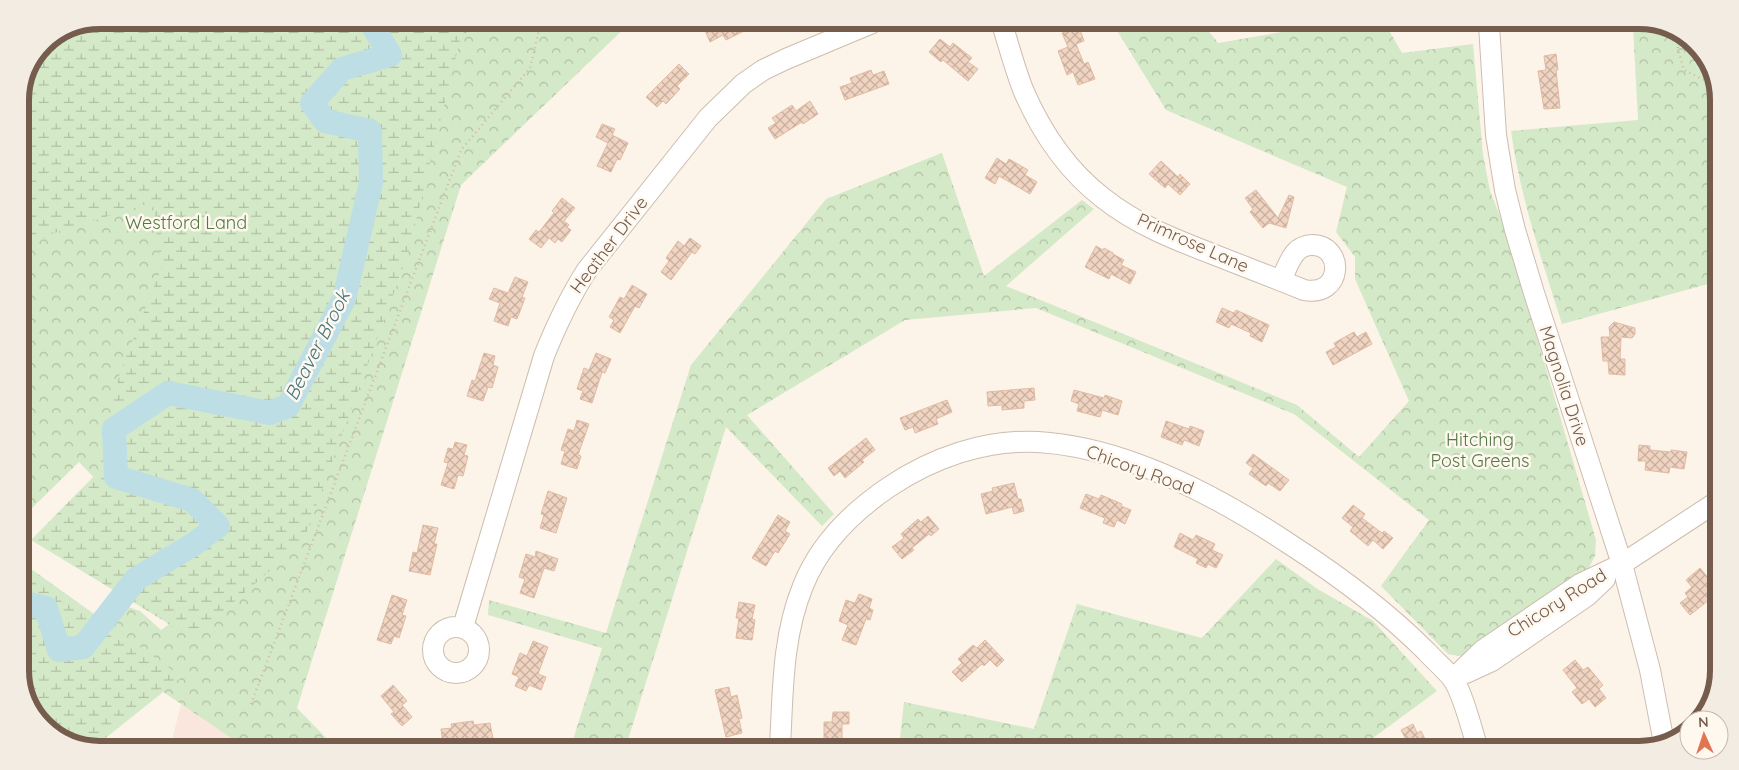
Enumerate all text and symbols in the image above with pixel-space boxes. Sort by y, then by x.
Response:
street label: Heather Drive [565,192,653,298]
street label: Primrose Lane [1134,208,1253,277]
park label: Westford Land [125,211,247,234]
water label: Beaver Brook [279,284,356,404]
street label: Magnolia Drive [1534,323,1595,449]
park label: Hitching Post Greens [1430,428,1530,472]
street label: Chicory Road [1083,439,1197,500]
street label: Chicory Road [1503,563,1611,642]
north arrow [1679,710,1729,760]
text: N [1698,713,1709,731]

